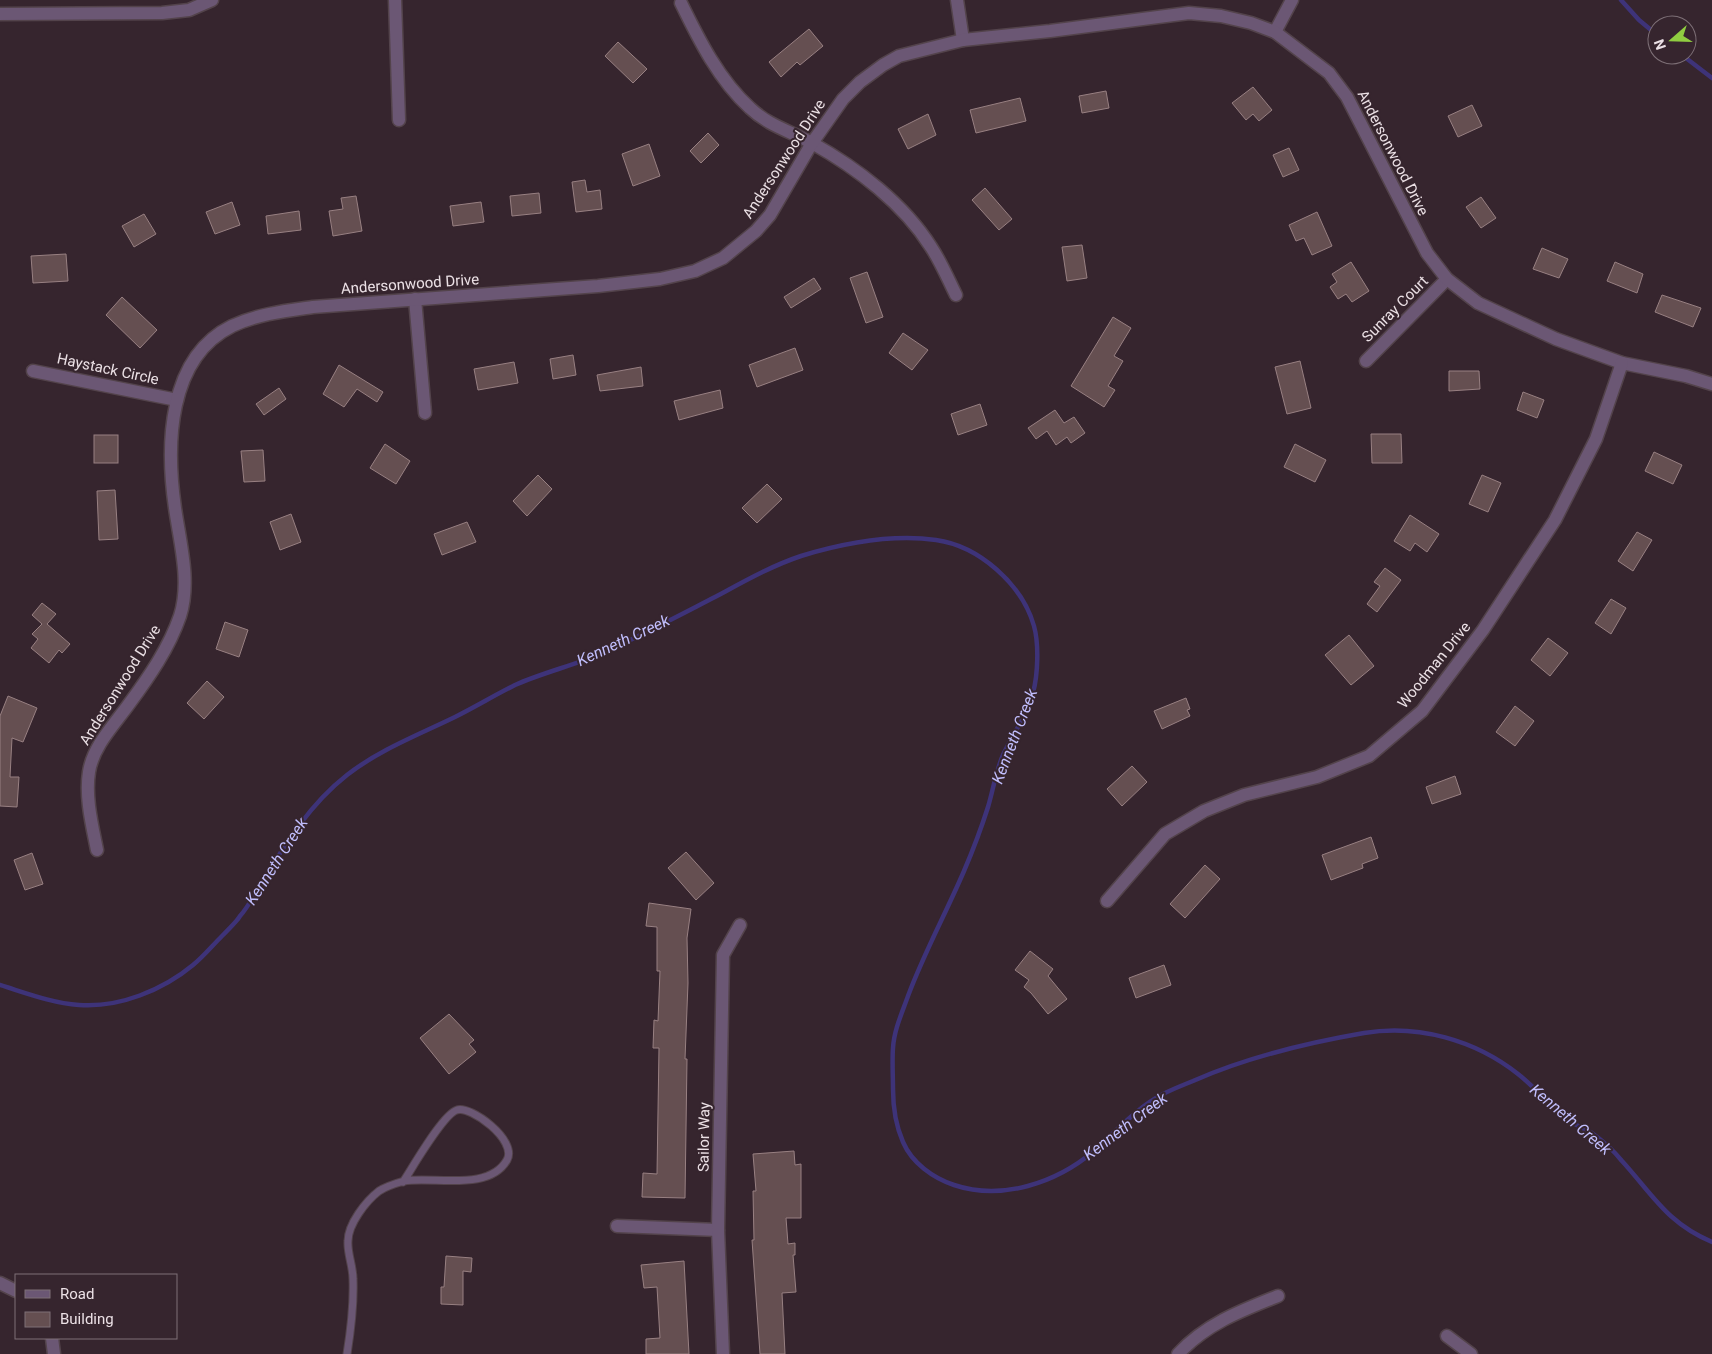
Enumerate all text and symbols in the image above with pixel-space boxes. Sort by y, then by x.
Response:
north arrow [1647,15,1697,65]
text: N [1651,37,1669,52]
street label: Andersonwood Drive [1354,87,1432,219]
street label: Andersonwood Drive [739,96,829,222]
street label: Andersonwood Drive [340,270,480,298]
street label: Sunray Court [1358,272,1432,346]
street label: Haystack Circle [55,349,161,389]
water label: Kenneth Creek [574,610,674,670]
street label: Woodman Drive [1394,618,1474,712]
street label: Andersonwood Drive [76,622,164,748]
water label: Kenneth Creek [988,685,1042,786]
water label: Kenneth Creek [241,813,312,908]
water label: Kenneth Creek [1526,1080,1616,1160]
water label: Kenneth Creek [1080,1088,1172,1164]
street label: Sailor Way [694,1102,714,1172]
legend [15,1274,178,1339]
text: Road [60,1285,94,1303]
text: Building [60,1310,114,1328]

